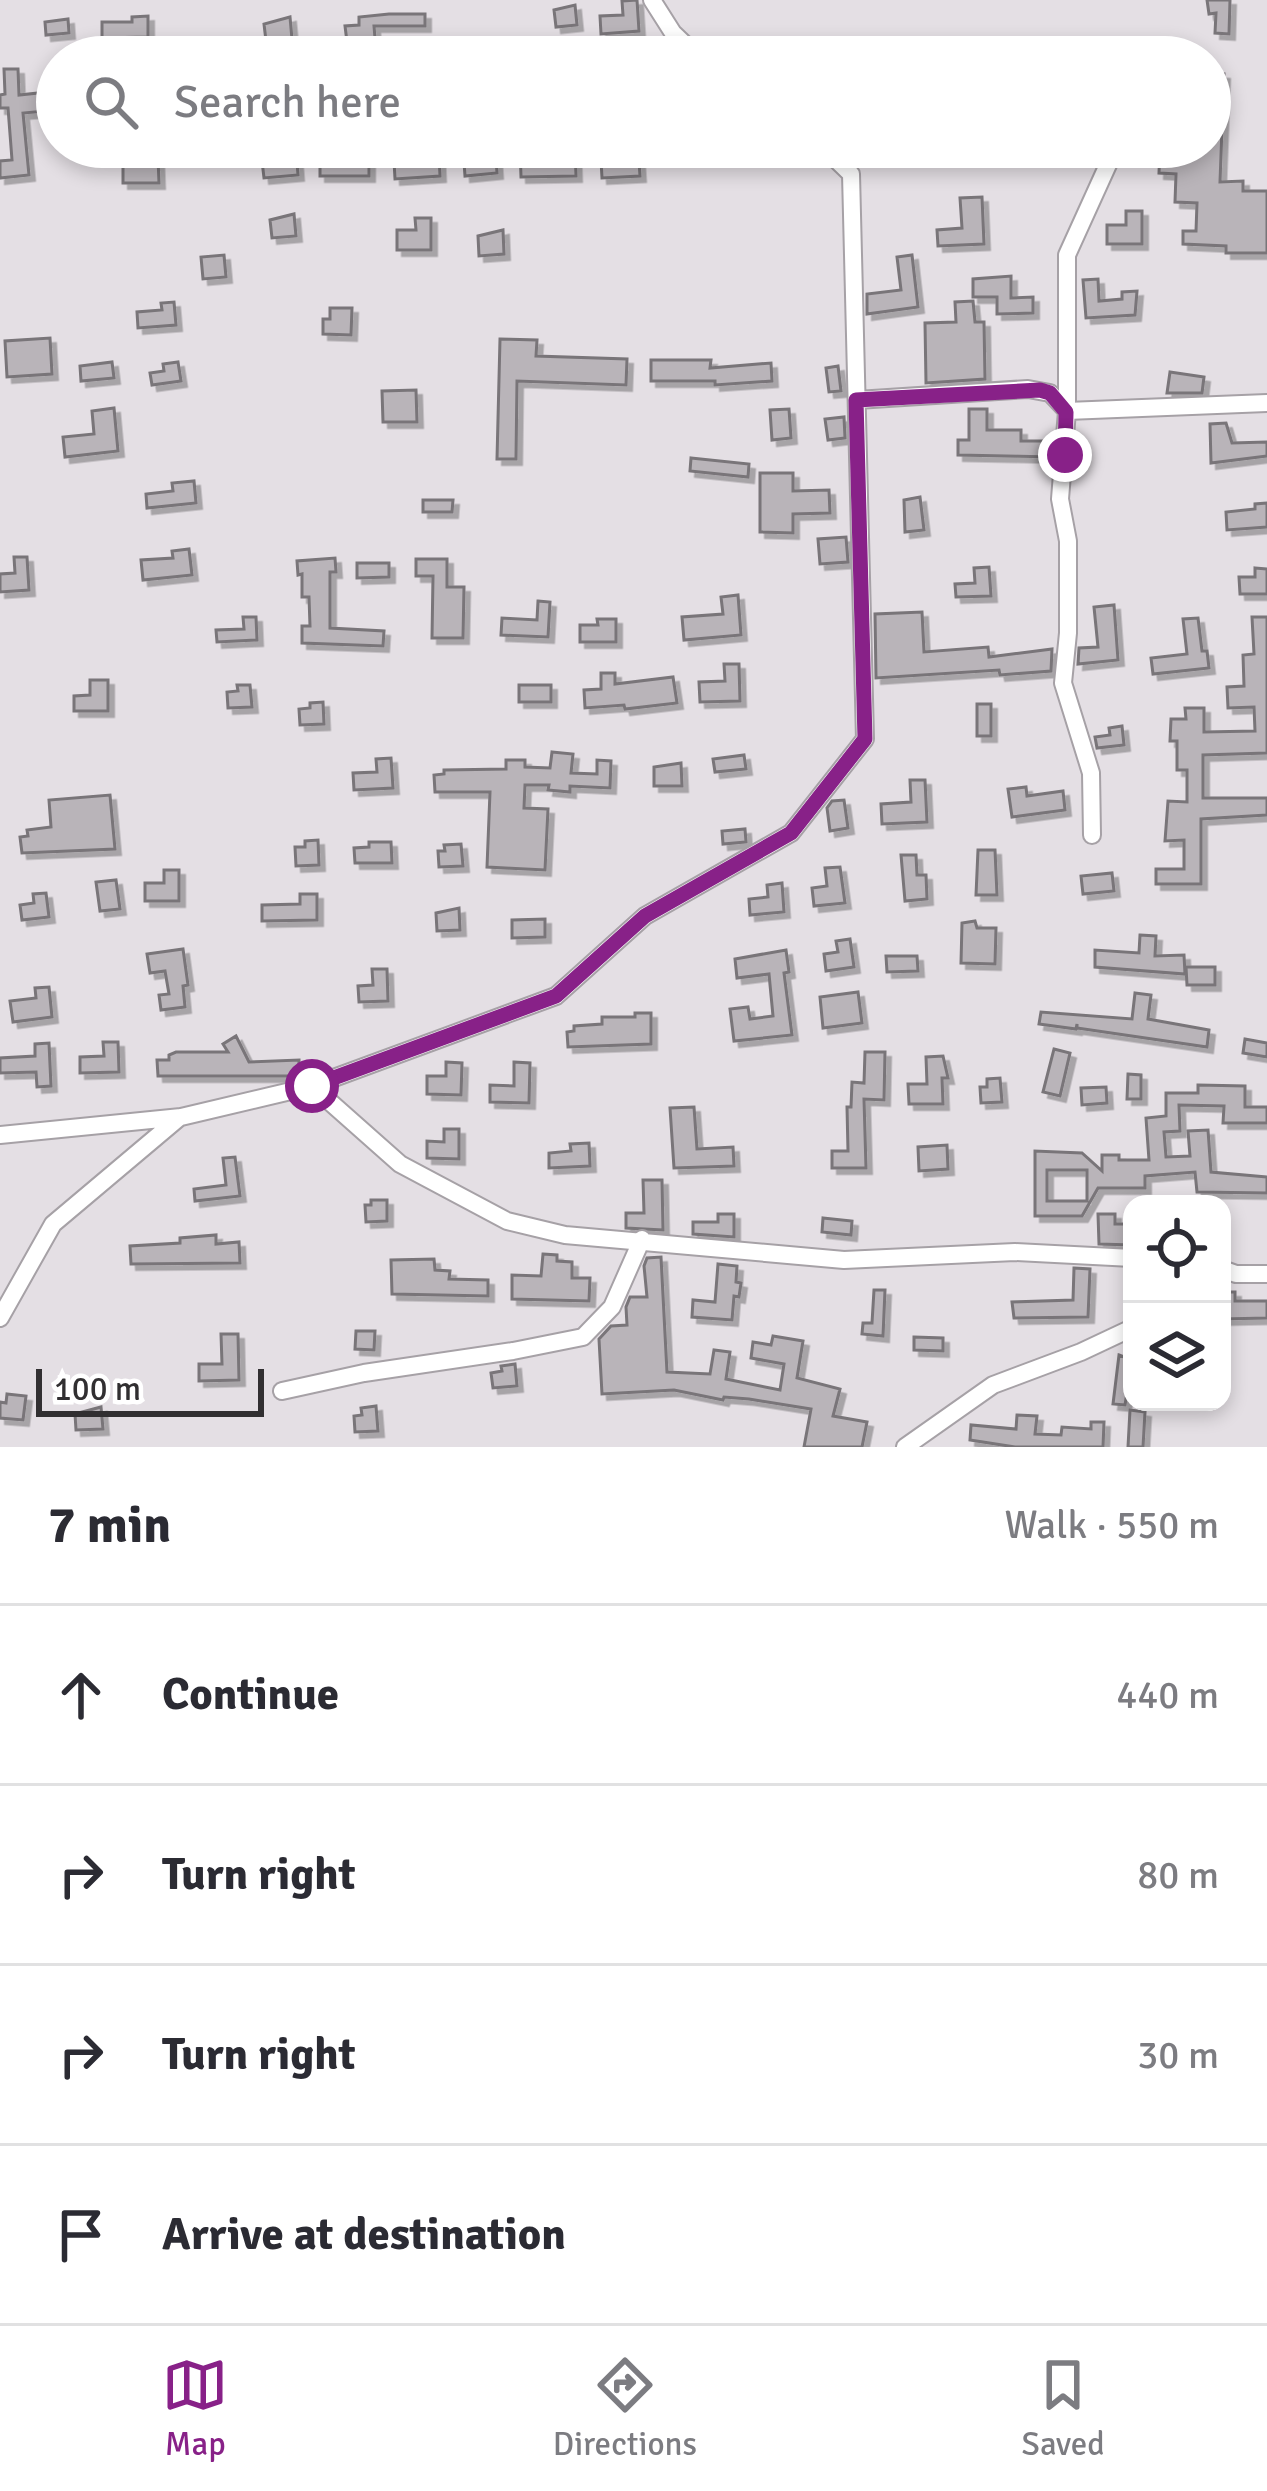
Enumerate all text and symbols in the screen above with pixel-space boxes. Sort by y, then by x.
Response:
search box [36,36,1231,168]
icon: search [78,69,144,135]
text: Search here [174,75,401,130]
route end [1038,428,1092,482]
route start [285,1059,339,1113]
map controls [1123,1195,1231,1411]
button: locate [1123,1195,1231,1303]
button: layers [1123,1303,1231,1411]
scale bar [36,1363,264,1416]
text: 100 m [54,1369,141,1410]
text: 7 min [48,1494,171,1557]
text: Walk · 550 m [1005,1501,1219,1549]
icon: ahead [48,1662,114,1728]
text: Continue [162,1667,339,1722]
text: 440 m [1116,1671,1219,1719]
icon: right [48,1842,114,1908]
text: Turn right [162,1847,356,1902]
text: 80 m [1137,1851,1219,1899]
icon: right [48,2022,114,2088]
text: Turn right [162,2027,356,2082]
text: 30 m [1137,2031,1219,2079]
icon: arrive [48,2202,114,2268]
text: Arrive at destination [162,2207,566,2262]
tab: Map [162,2352,228,2465]
tab: Directions [553,2352,697,2465]
tab: Saved [1022,2352,1105,2465]

